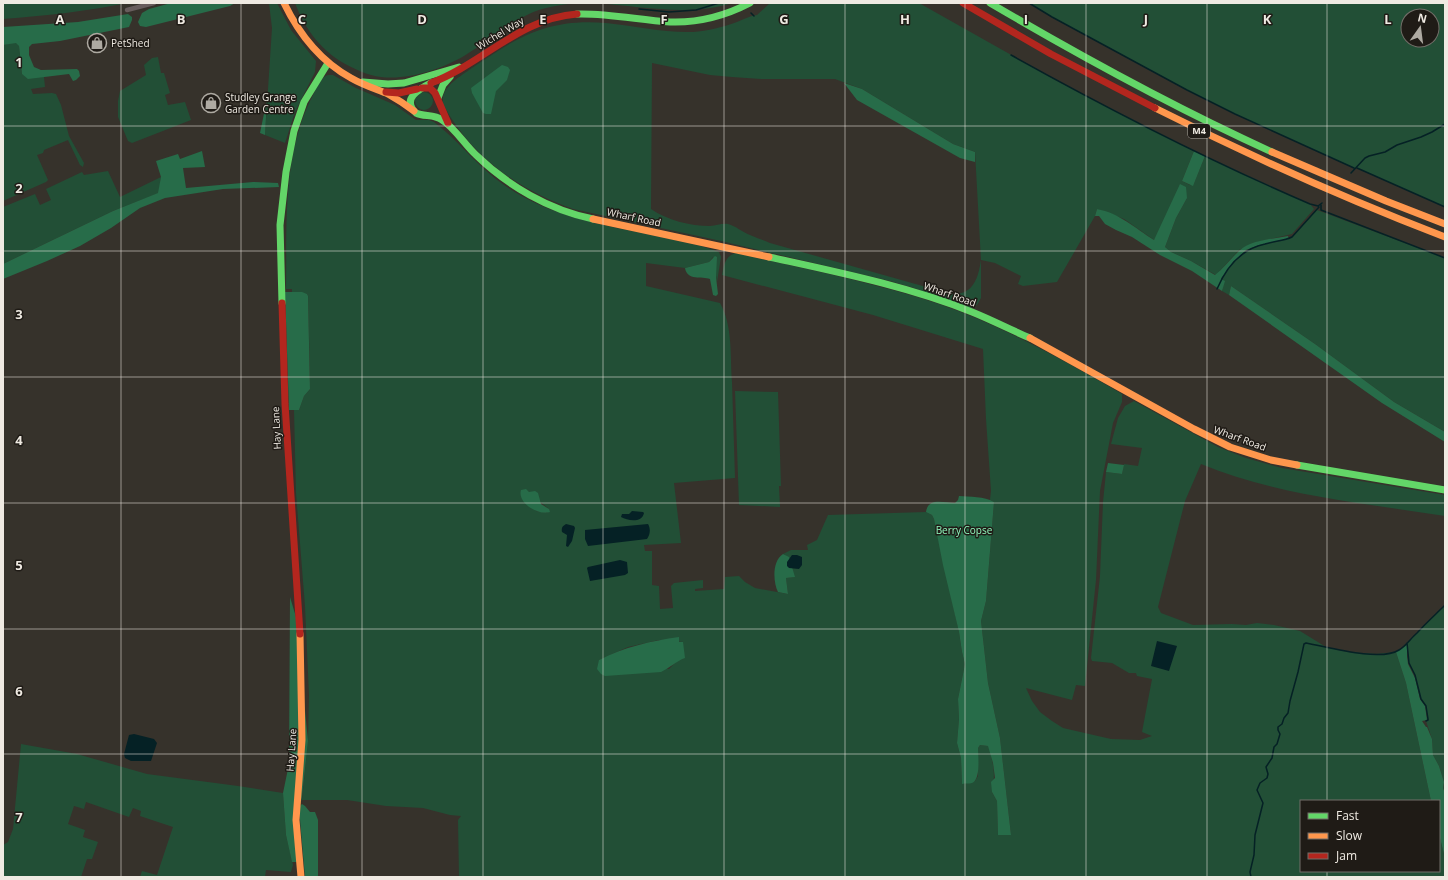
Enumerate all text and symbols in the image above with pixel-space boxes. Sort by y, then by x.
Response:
north arrow [1400,8,1440,48]
text: N [1416,9,1429,26]
text: A [56,10,65,28]
text: B [177,10,186,28]
text: C [298,10,306,28]
text: D [417,10,427,28]
text: E [539,10,547,28]
text: F [660,10,668,28]
text: G [779,10,789,28]
text: H [900,10,910,28]
text: I [1024,10,1028,28]
text: J [1143,10,1148,28]
text: K [1263,10,1272,28]
text: L [1384,10,1392,28]
street label: Wichel Way [474,13,527,53]
shop icon: PetShed [86,32,108,54]
place label: PetShed [111,36,150,50]
text: 1 [15,53,23,71]
place label: Studley Grange Garden Centre [225,90,297,116]
shop icon: Studley Grange Garden Centre [200,92,222,114]
road number: M4 [1188,124,1210,138]
text: 2 [15,179,23,197]
street label: Wharf Road [606,204,662,230]
street label: Wharf Road [922,278,978,310]
text: 3 [15,305,23,323]
street label: Hay Lane [268,406,284,450]
street label: Wharf Road [1212,422,1268,454]
text: 4 [15,431,23,449]
park label: Berry Copse [936,523,993,537]
text: 5 [15,556,23,574]
text: 6 [15,682,23,700]
street label: Hay Lane [283,728,300,772]
legend [1300,800,1440,872]
text: Fast [1336,807,1359,824]
text: 7 [15,808,23,826]
text: Slow [1336,827,1363,844]
text: Jam [1335,847,1357,864]

